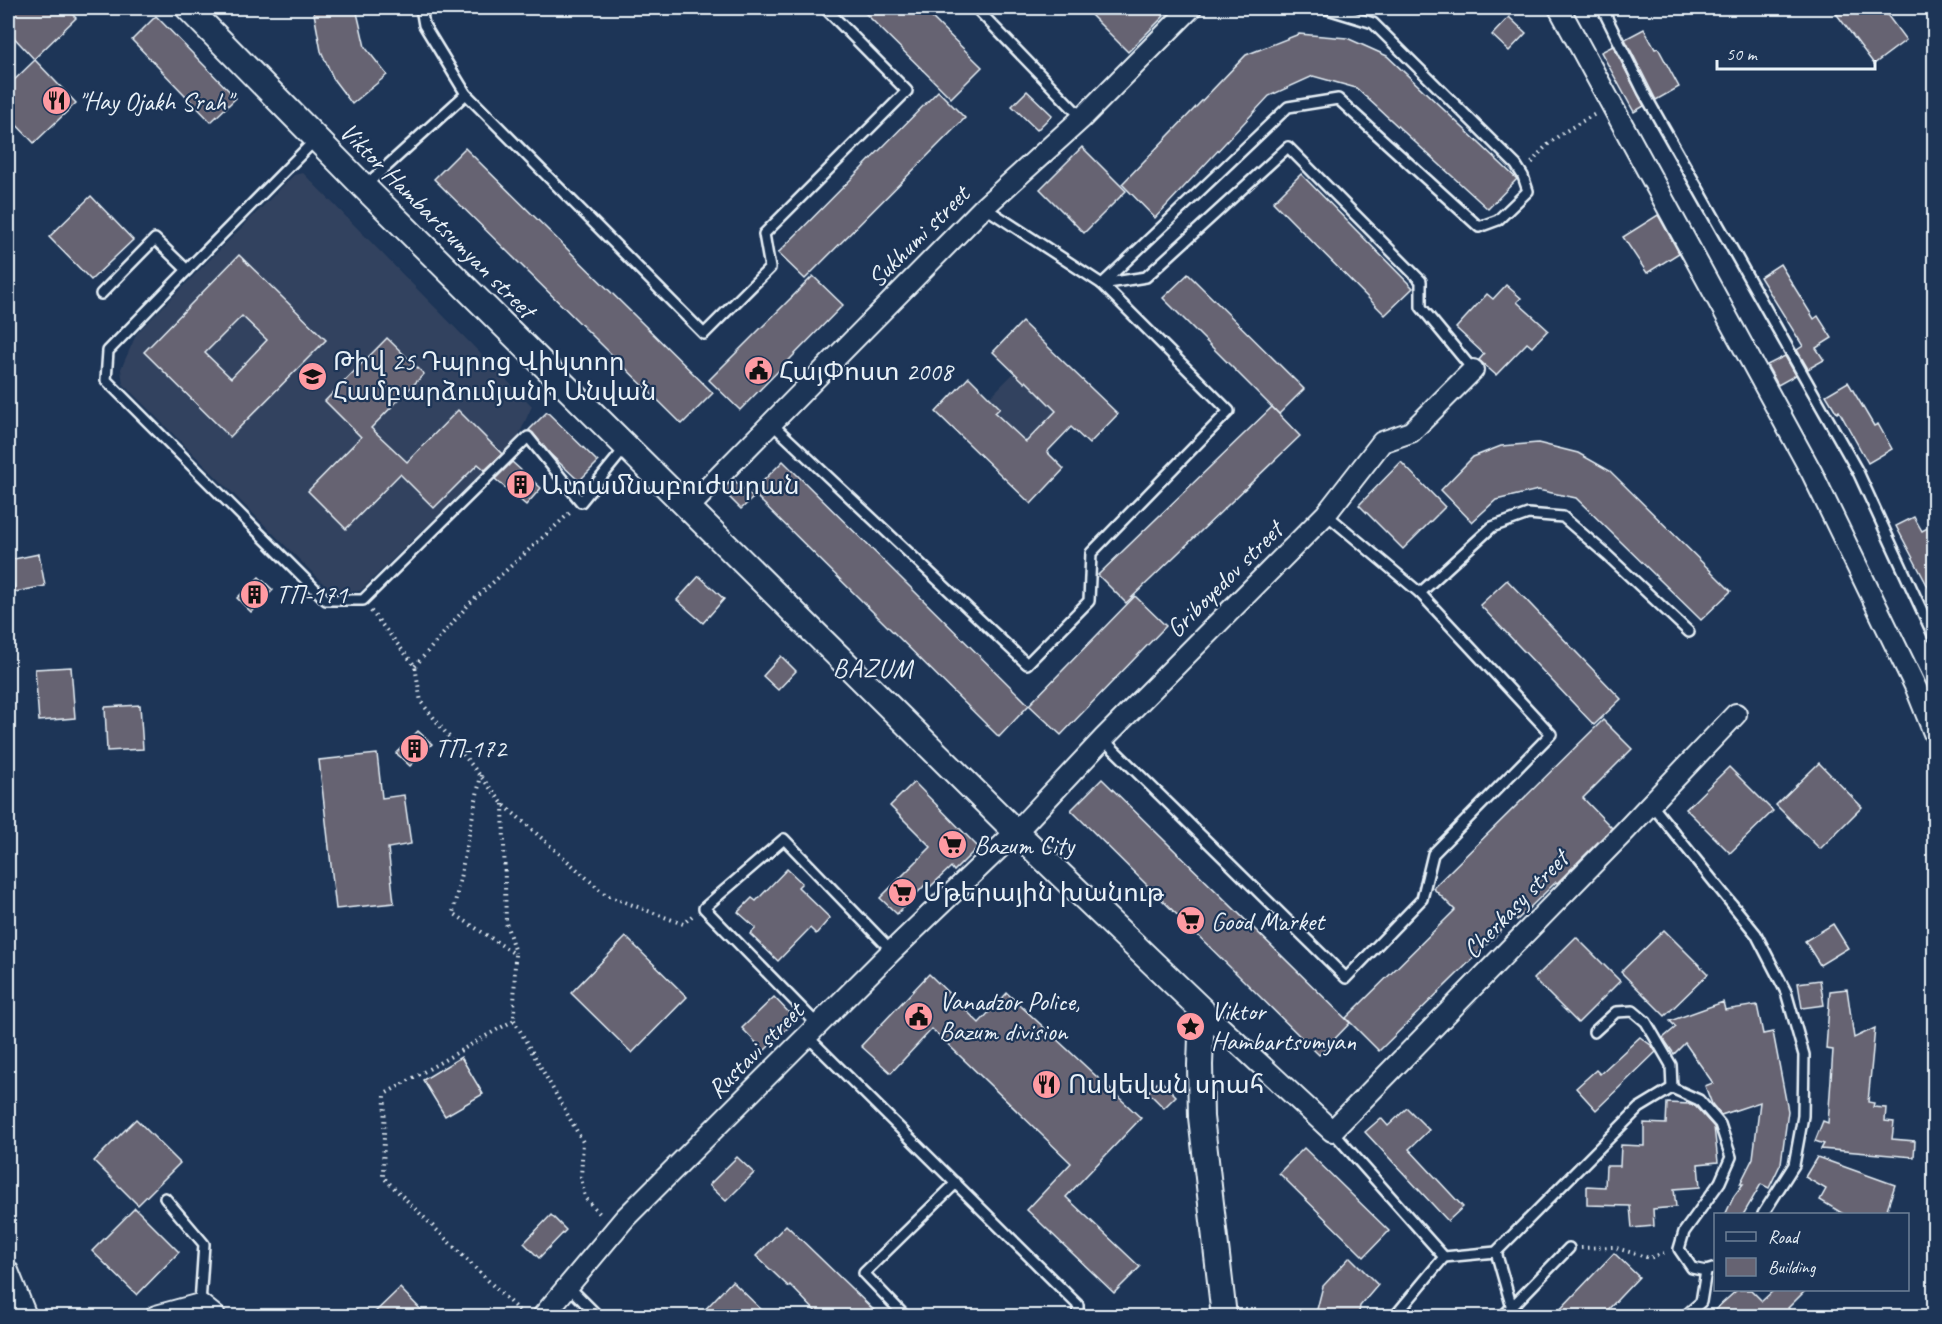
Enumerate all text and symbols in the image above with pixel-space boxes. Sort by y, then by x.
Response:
scale bar [1717,33,1874,71]
text: 50 m [1726,43,1759,65]
restaurant icon: "Hay Ojakh Srah" [41,85,73,117]
place label: "Hay Ojakh Srah" [78,85,237,118]
street label: Viktor Hambartsumyan street [333,115,545,328]
street label: Sukhumi street [860,177,978,294]
place label: Թիվ 25 Դպրոց Վիկտոր Համբարձումյանի Անվան [333,345,656,408]
public building icon: ՀայՓոստ 2008 [742,355,774,387]
place label: ՀայՓոստ 2008 [779,355,955,388]
school or university icon: Թիվ 25 Դպրոց Վիկտոր Համբարձումյանի Անվան [296,360,328,392]
building icon: Ատամնաբուժարան [504,469,536,501]
place label: Ատամնաբուժարան [541,469,800,502]
street label: Griboyedov street [1159,512,1292,645]
building icon: ТП-171 [239,578,271,610]
place label: ТП-171 [276,578,348,611]
district label: BAZUM [832,651,915,685]
building icon: ТП-172 [398,732,430,764]
place label: ТП-172 [435,732,508,765]
supermarket icon: Bazum City [937,829,969,861]
place label: Bazum City [974,829,1076,862]
street label: Cherkasy street [1455,841,1578,966]
supermarket icon: Մթերային խանութ [886,876,918,908]
place label: Մթերային խանութ [923,876,1165,909]
supermarket icon: Good Market [1174,905,1206,937]
place label: Good Market [1211,905,1326,938]
place label: Vanadzor Police, Bazum division [939,985,1080,1048]
street label: Rustavi street [700,994,812,1105]
place label: Viktor Hambartsumyan [1211,995,1356,1058]
public building icon: Vanadzor Police, Bazum division [902,1000,934,1032]
place icon: Viktor Hambartsumyan [1174,1010,1206,1042]
restaurant icon: Ոսկեվան սրահ [1031,1068,1063,1100]
place label: Ոսկեվան սրահ [1068,1068,1264,1101]
legend [1714,1213,1909,1291]
text: Road [1768,1226,1801,1248]
text: Building [1768,1256,1817,1278]

